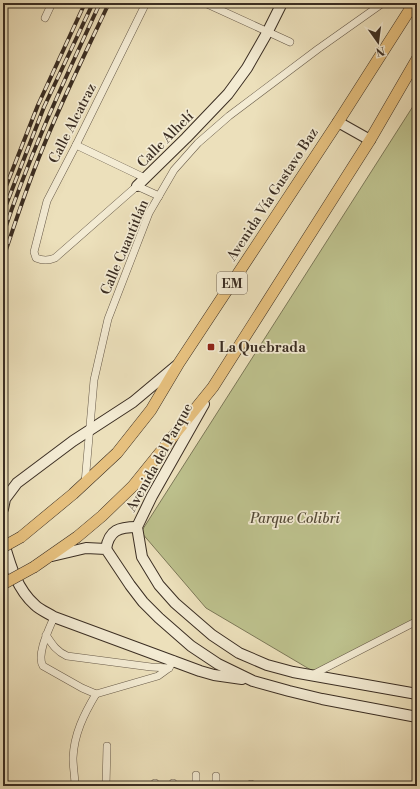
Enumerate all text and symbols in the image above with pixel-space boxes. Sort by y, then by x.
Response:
north arrow [358,22,398,62]
text: N [374,43,386,59]
street label: Calle Alcatraz [45,80,101,167]
street label: Calle Alhelí [134,107,199,172]
street label: Avenida Vía Gustavo Baz [222,124,323,265]
street label: Calle Cuautitlán [97,196,153,298]
road number: EM [217,272,247,294]
place label: La Quebrada [219,339,306,357]
marker: La Quebrada [206,342,216,352]
street label: Avenida del Parque [122,400,197,516]
park label: Parque Colibri [249,510,341,528]

